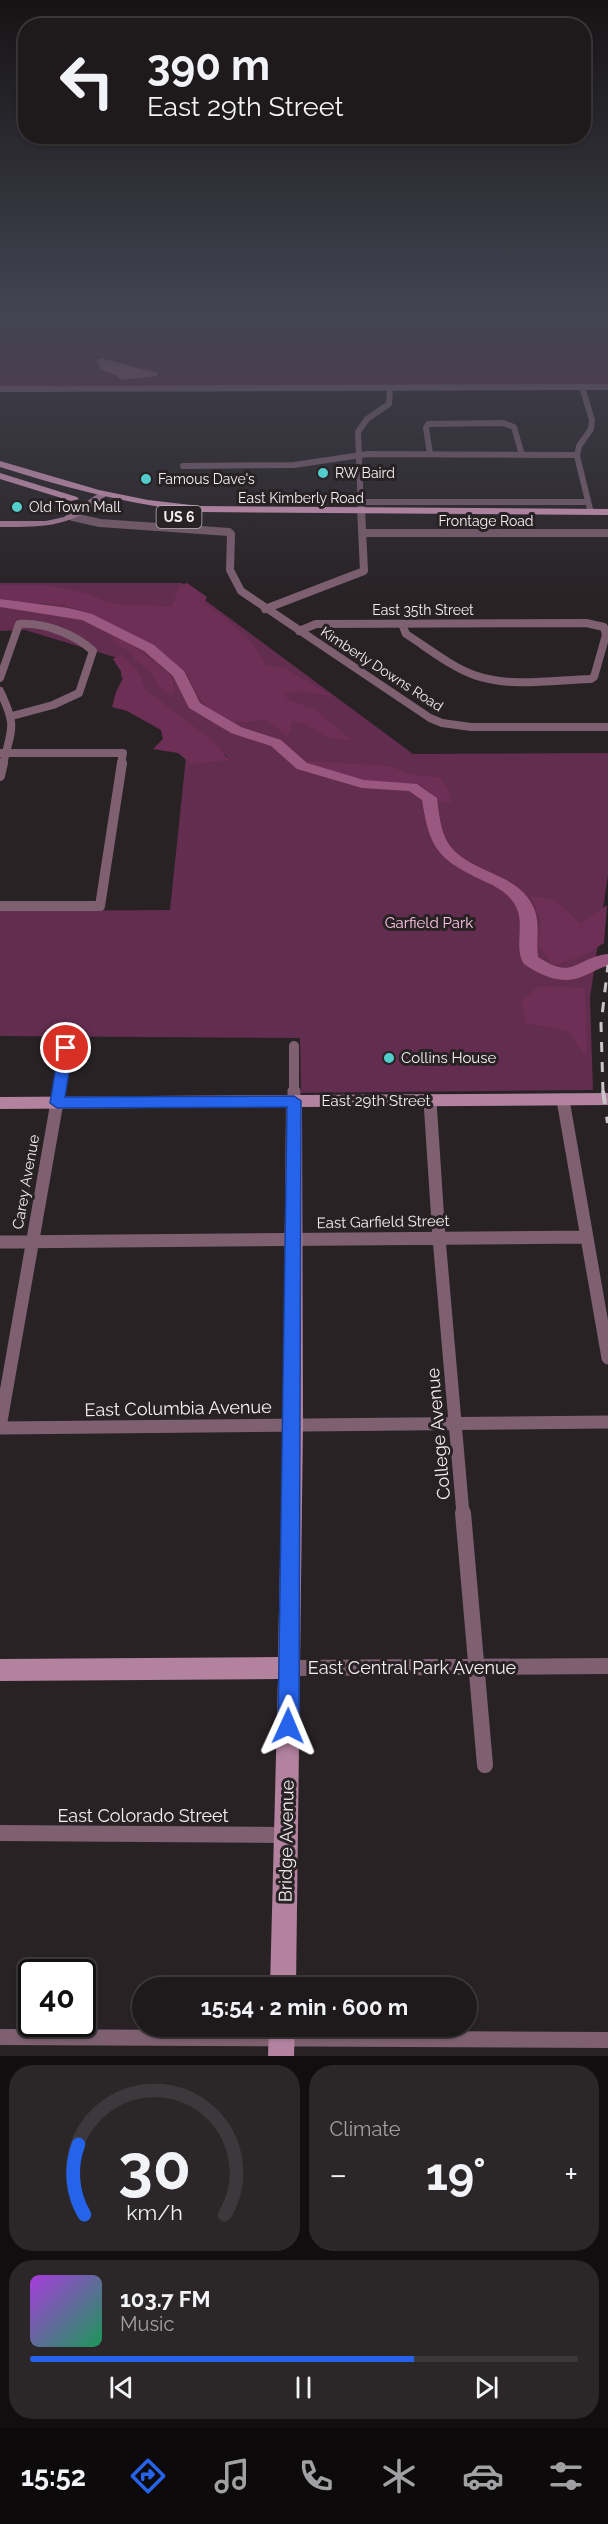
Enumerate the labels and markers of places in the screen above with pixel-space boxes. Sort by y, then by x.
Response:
place label: RW Baird [335,465,395,481]
marker: RW Baird [316,466,330,480]
place label: Famous Dave's [158,471,255,487]
marker: Famous Dave's [139,472,153,486]
place label: Old Town Mall [29,499,121,515]
marker: Old Town Mall [10,500,24,514]
pin [40,1022,91,1073]
place label: Collins House [401,1049,496,1067]
marker: Collins House [382,1051,396,1065]

